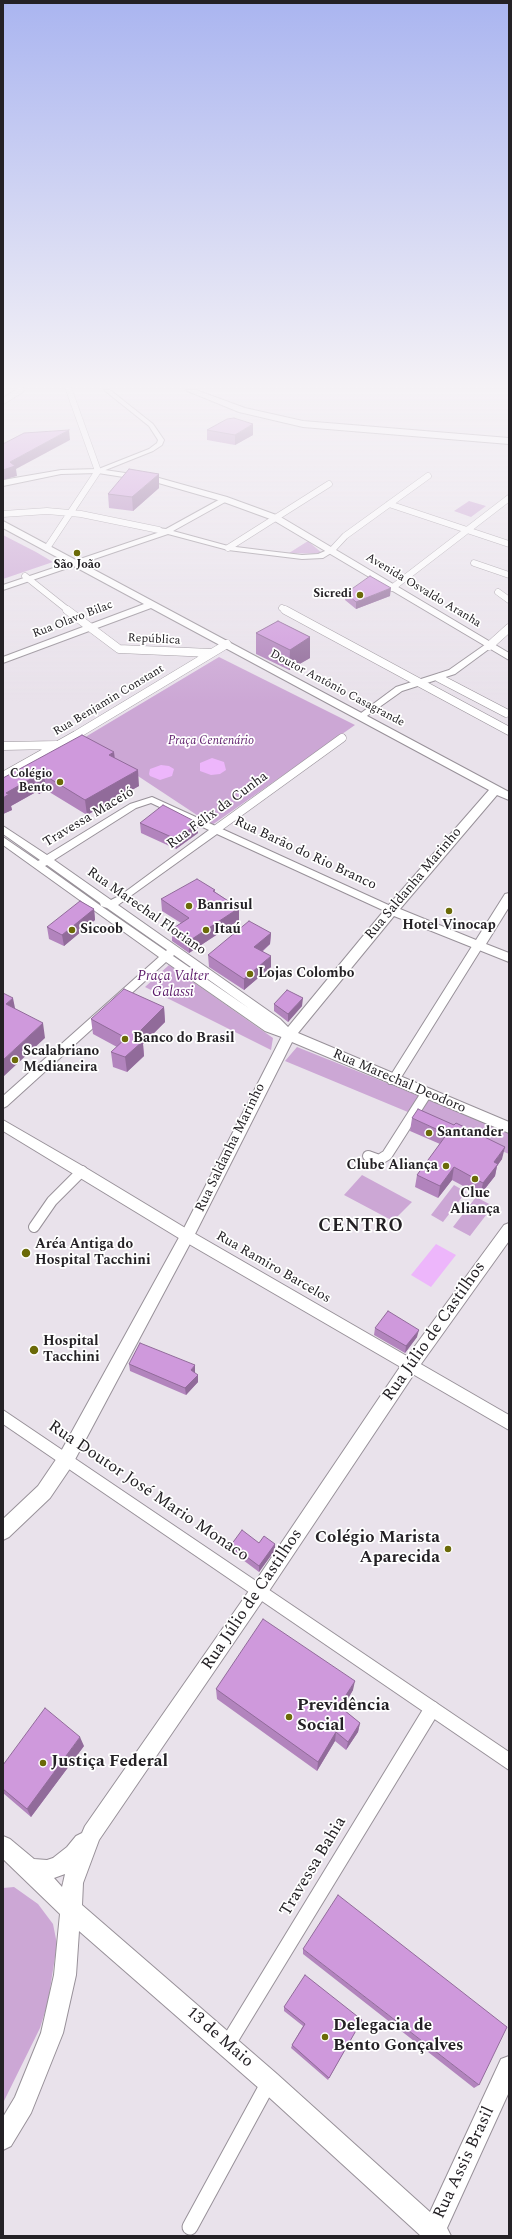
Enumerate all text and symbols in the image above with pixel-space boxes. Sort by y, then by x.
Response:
marker: São João [72,548,82,558]
street label: Avenida Osvaldo Aranha [363,551,483,631]
place label: São João [53,559,101,573]
place label: Sicredi [313,588,352,602]
marker: Sicredi [355,590,365,600]
street label: Rua Olavo Bilac [31,598,115,642]
street label: República [127,631,181,649]
street label: Doutor Antônio Casagrande [267,647,407,731]
street label: Rua Benjamin Constant [51,662,167,740]
park label: Praça Centenário [168,735,254,749]
place label: Colégio Bento [10,768,52,796]
street label: Rua Félix da Cunha [164,769,272,853]
marker: Colégio Bento [55,777,65,787]
street label: Travessa Maceió [41,784,137,852]
street label: Rua Barão do Rio Branco [231,814,379,894]
street label: Rua Saldanha Marinho [362,824,466,944]
street label: Rua Marechal Floriano [83,864,209,960]
place label: Banrisul [197,898,252,914]
marker: Banrisul [184,901,194,911]
marker: Hotel Vinocap [444,906,454,916]
place label: Hotel Vinocap [402,918,496,934]
place label: Sicoob [80,922,123,938]
place label: Itaú [214,922,241,938]
marker: Sicoob [67,925,77,935]
marker: Itaú [201,925,211,935]
place label: Lojas Colombo [258,966,355,982]
park label: Praça Valter Galassi [137,969,209,1002]
marker: Lojas Colombo [245,969,255,979]
place label: Banco do Brasil [133,1031,235,1047]
marker: Banco do Brasil [120,1034,130,1044]
place label: Scalabriano Medianeira [23,1044,99,1076]
street label: Rua Marechal Deodoro [330,1046,468,1118]
marker: Scalabriano Medianeira [10,1055,20,1065]
street label: Rua Saldanha Marinho [192,1081,270,1215]
place label: Santander [437,1125,503,1141]
marker: Santander [424,1128,434,1138]
place label: Clube Aliança [347,1158,438,1174]
marker: Clube Aliança [441,1161,451,1171]
marker: Clue Aliança [470,1174,480,1184]
place label: Clue Aliança [450,1186,500,1218]
district label: CENTRO [318,1216,404,1238]
street label: Rua Ramiro Barcelos [213,1228,333,1308]
place label: Aréa Antiga do Hospital Tacchini [35,1237,151,1270]
marker: Aréa Antiga do Hospital Tacchini [20,1247,32,1259]
street label: Rua Júlio de Castilhos [379,1258,491,1406]
place label: Hospital Tacchini [43,1334,100,1366]
marker: Hospital Tacchini [28,1344,40,1356]
street label: Rua Doutor José Mario Monaco [44,1417,252,1567]
street label: Rua Júlio de Castilhos [198,1526,308,1674]
place label: Colégio Marista Aparecida [315,1529,440,1569]
marker: Colégio Marista Aparecida [443,1544,453,1554]
place label: Previdência Social [297,1697,390,1737]
marker: Previdência Social [284,1712,294,1722]
place label: Justiça Federal [51,1753,168,1773]
marker: Justiça Federal [38,1758,48,1768]
street label: Travessa Bahia [276,1814,352,1920]
street label: 13 de Maio [181,2003,257,2073]
place label: Delegacia de Bento Gonçalves [333,2017,464,2057]
marker: Delegacia de Bento Gonçalves [320,2032,330,2042]
street label: Rua Assis Brasil [430,2104,500,2222]

